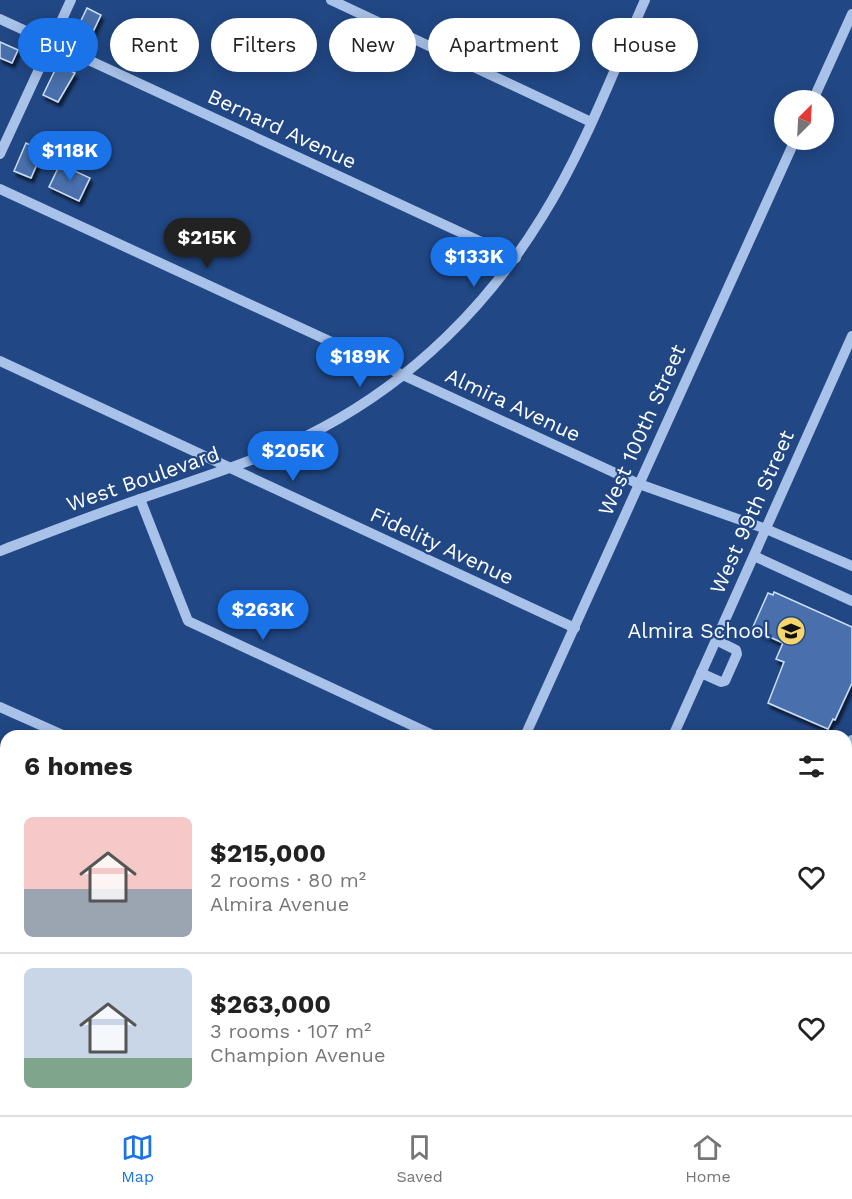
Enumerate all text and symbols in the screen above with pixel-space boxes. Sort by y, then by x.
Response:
chip: Buy [18,18,98,72]
chip: Rent [110,18,199,72]
chip: Filters [211,18,317,72]
chip: New [329,18,416,72]
chip: Apartment [428,18,580,72]
chip: House [592,18,698,72]
street label: Bernard Avenue [204,83,361,174]
north arrow [774,90,834,150]
map controls [774,90,834,150]
pin: $118K [28,131,112,182]
text: $118K [42,138,98,162]
pin: $215K [165,218,249,269]
text: $215K [178,225,236,249]
pin: $133K [432,237,516,288]
text: $133K [444,244,504,268]
pin: $189K [318,337,402,388]
street label: West 100th Street [593,340,691,519]
text: $189K [330,344,390,368]
street label: Almira Avenue [442,362,585,447]
street label: West 99th Street [704,426,799,598]
pin: $205K [251,431,335,482]
text: $205K [261,438,325,462]
street label: West Boulevard [63,441,223,516]
street label: Fidelity Avenue [367,501,518,590]
pin: $263K [221,590,305,641]
text: $263K [232,597,294,621]
school or university icon: Almira School [775,615,807,647]
place label: Almira School [627,618,771,643]
icon: filters [795,750,828,783]
text: 6 homes [24,751,133,781]
text: $215,000 [210,838,326,868]
icon: home [72,841,144,913]
icon: heart [795,861,828,894]
text: 2 rooms · 80 m² [210,868,366,892]
text: Almira Avenue [210,892,349,916]
text: $263,000 [210,989,331,1019]
icon: home [72,992,144,1064]
icon: heart [795,1012,828,1045]
text: 3 rooms · 107 m² [210,1019,371,1043]
text: Champion Avenue [210,1043,385,1067]
tab: Map [121,1131,154,1186]
tab: Saved [396,1131,443,1186]
tab: Home [685,1131,731,1186]

